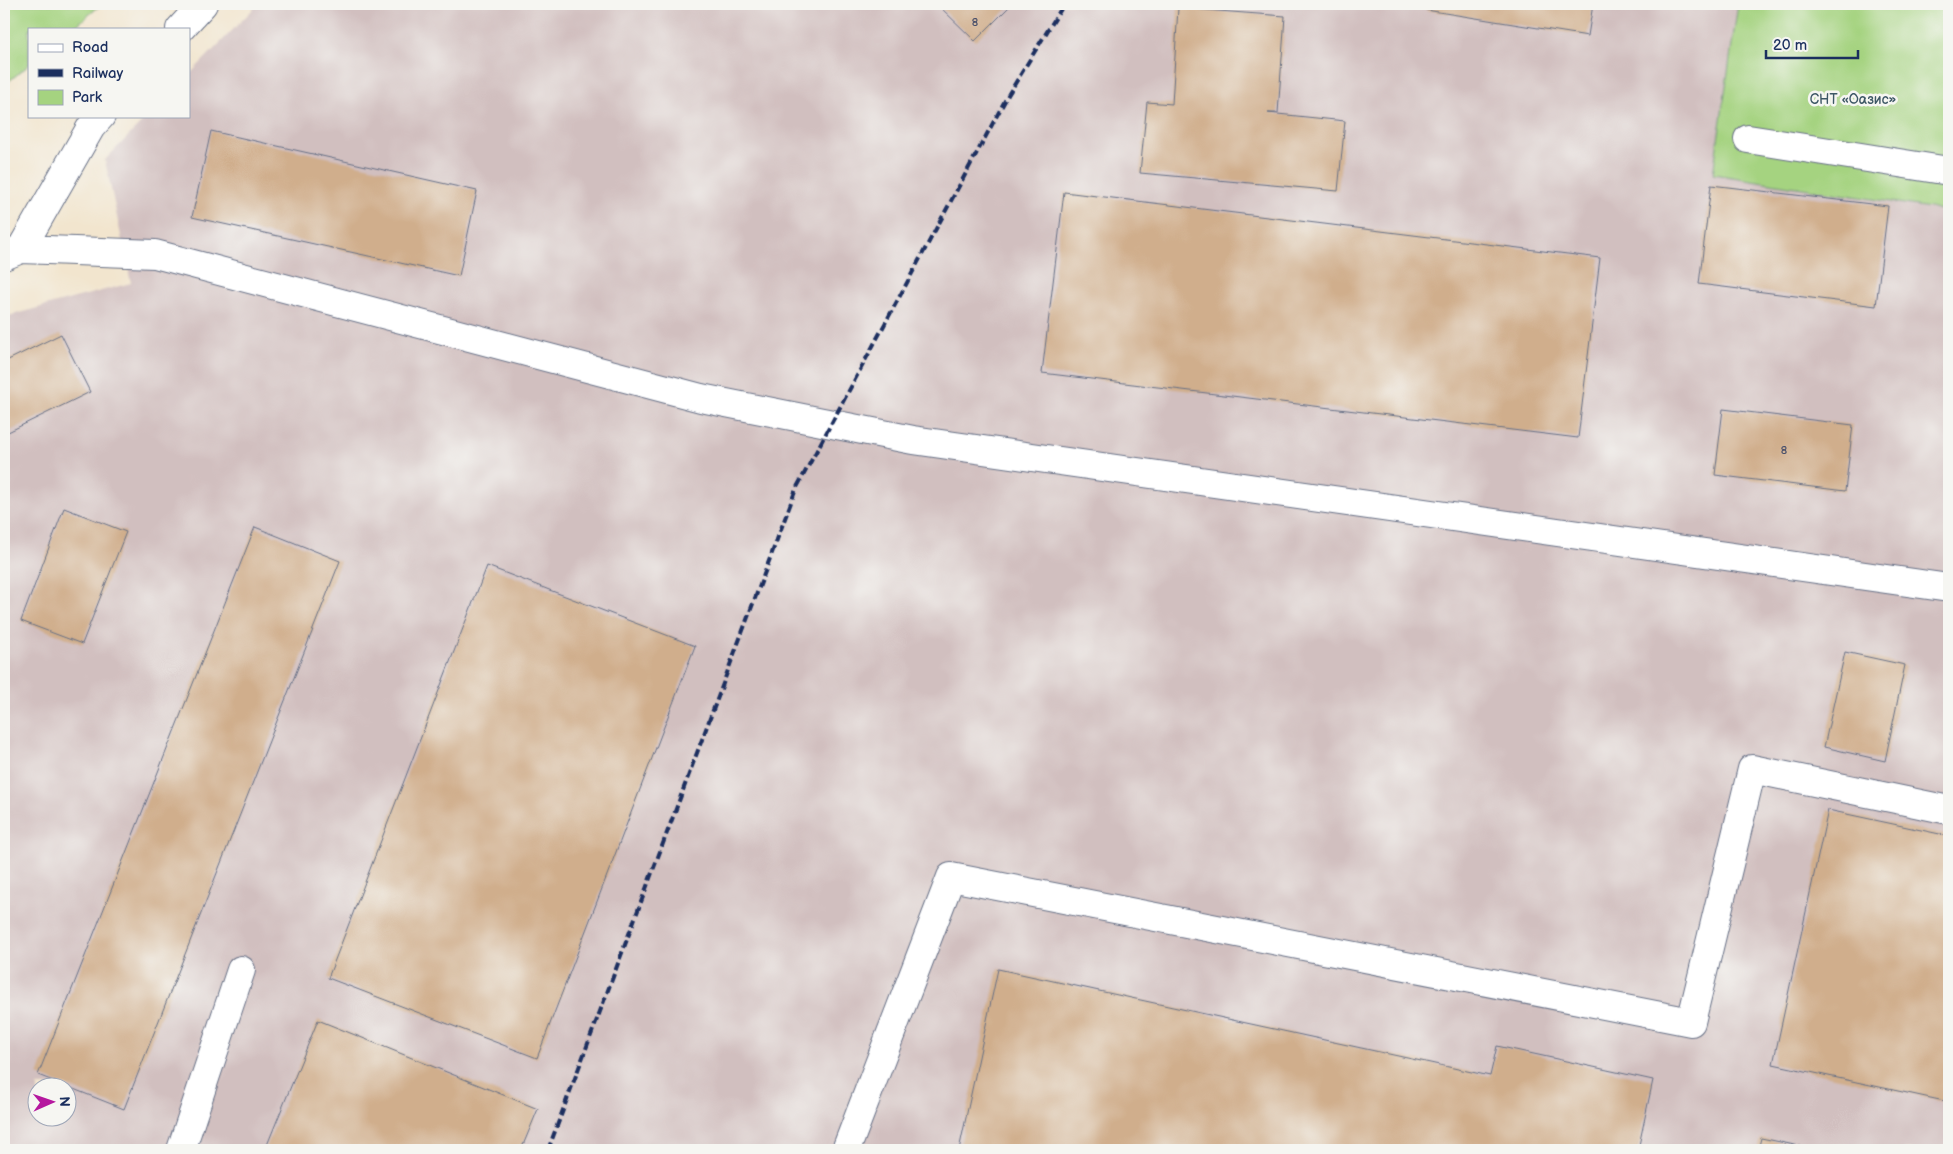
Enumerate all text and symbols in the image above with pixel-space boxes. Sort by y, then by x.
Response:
house number: 8 [972,16,978,29]
legend [28,28,190,118]
scale bar [1766,28,1858,60]
text: 20 m [1773,36,1807,55]
text: Road [72,38,108,57]
text: Railway [72,64,123,83]
text: Park [72,88,103,107]
park label: СНТ «Оазис» [1810,91,1897,108]
house number: 8 [1781,444,1787,457]
north arrow [28,1076,78,1126]
text: N [56,1096,73,1107]

